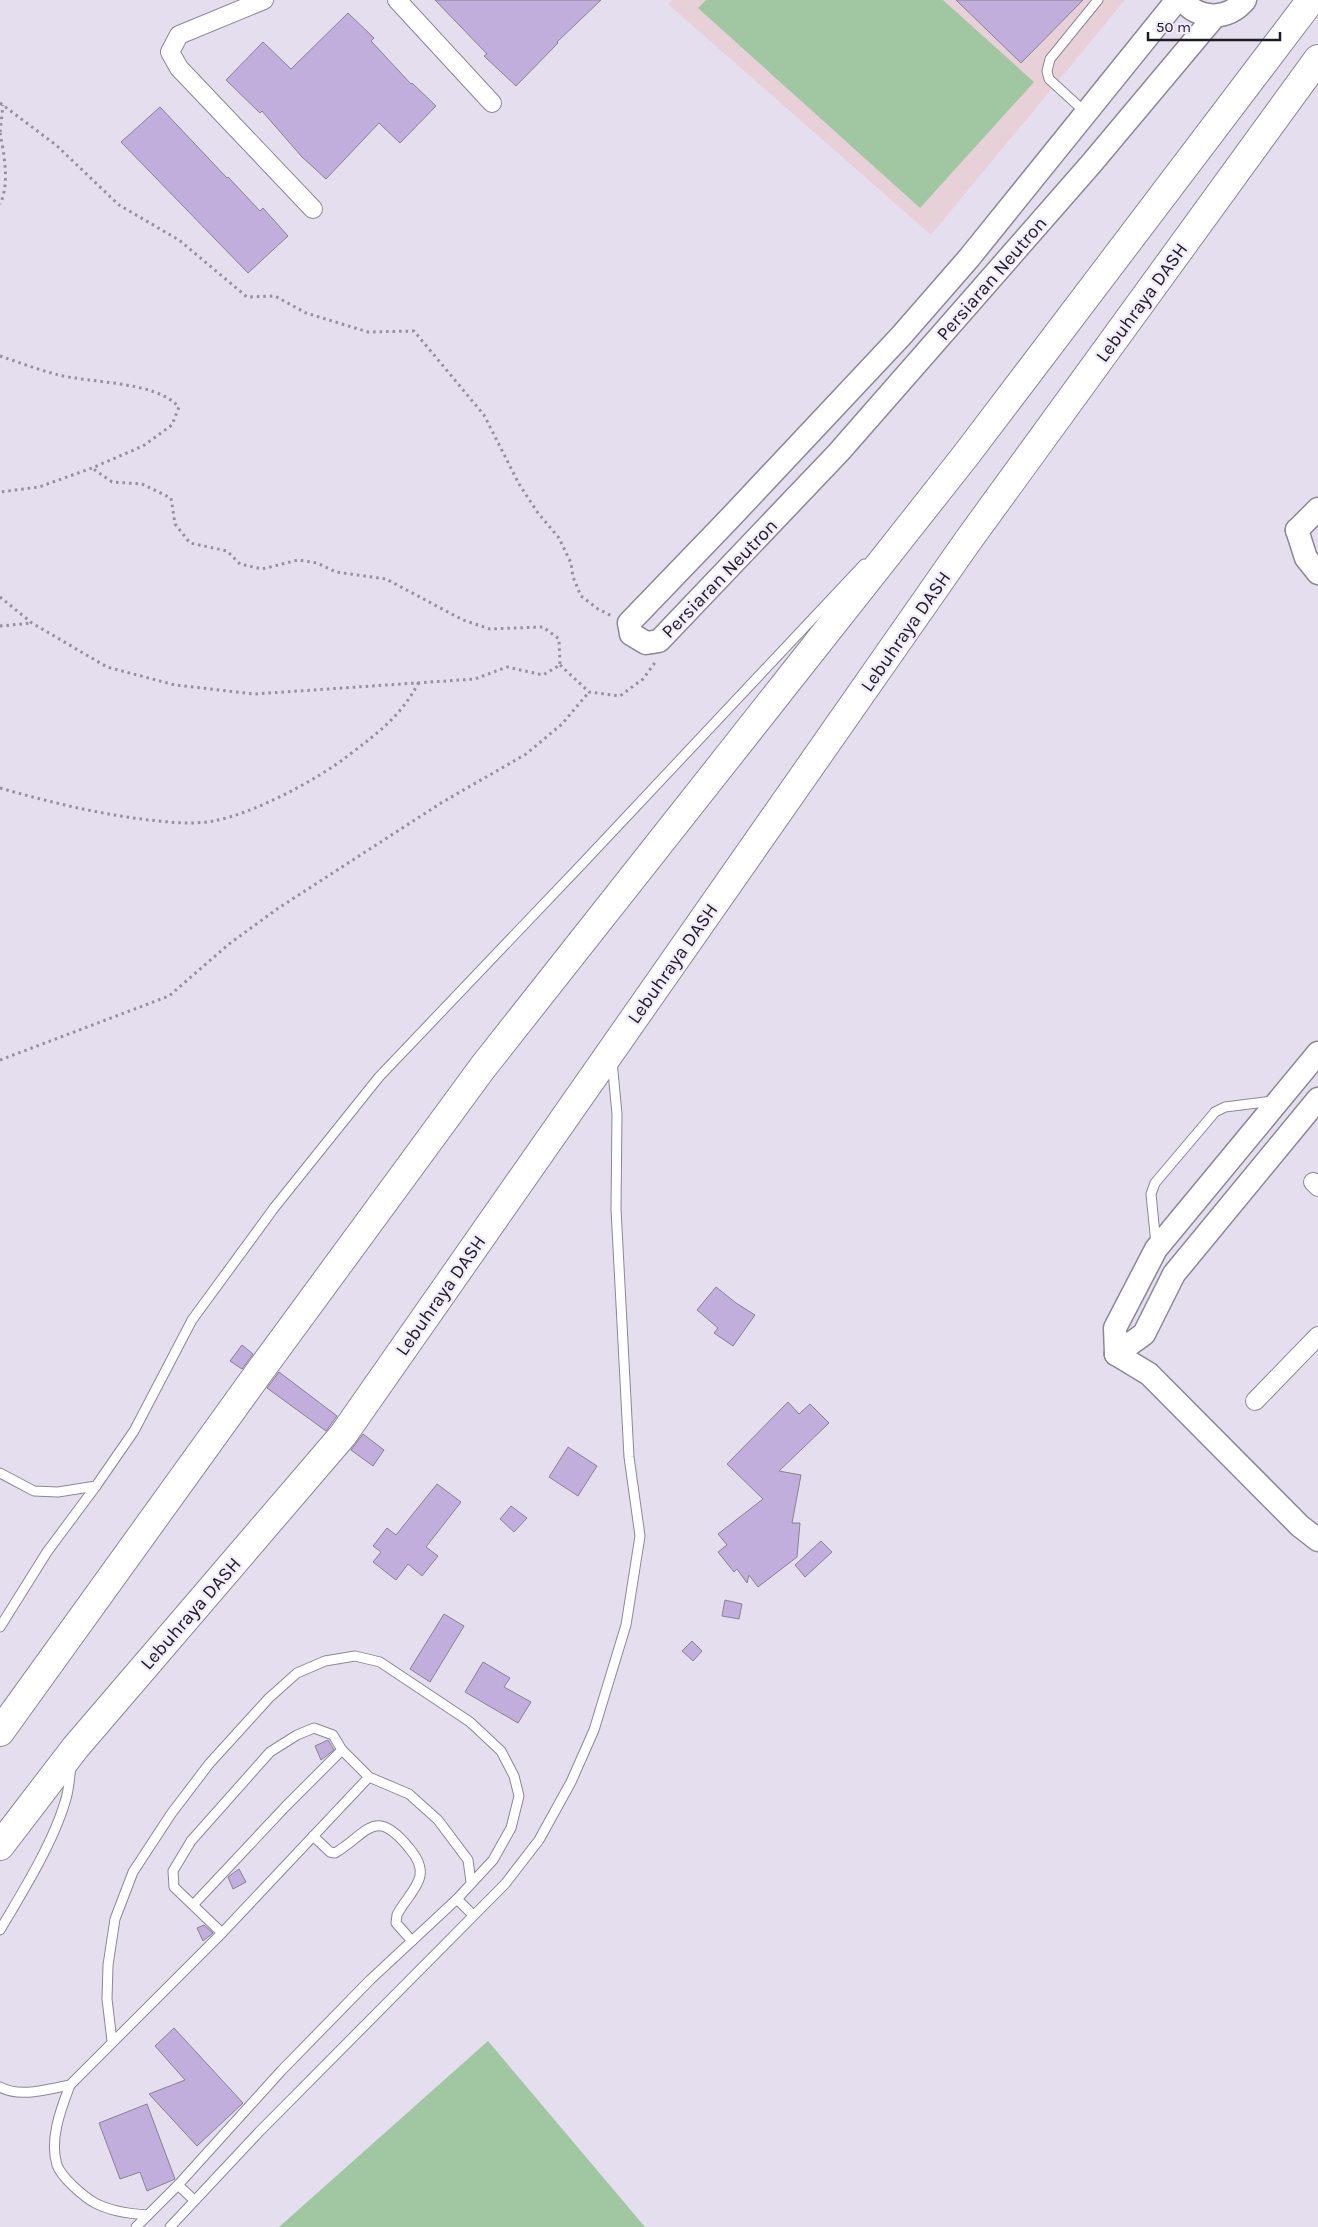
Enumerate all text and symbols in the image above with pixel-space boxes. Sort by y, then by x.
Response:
scale bar [1148,10,1280,42]
text: 50 m [1156,18,1191,36]
street label: Persiaran Neutron [932,212,1051,345]
street label: Lebuhraya DASH [1091,239,1192,366]
street label: Persiaran Neutron [657,515,782,643]
street label: Lebuhraya DASH [856,567,955,696]
street label: Lebuhraya DASH [623,899,722,1028]
street label: Lebuhraya DASH [391,1231,490,1360]
street label: Lebuhraya DASH [136,1553,246,1674]

